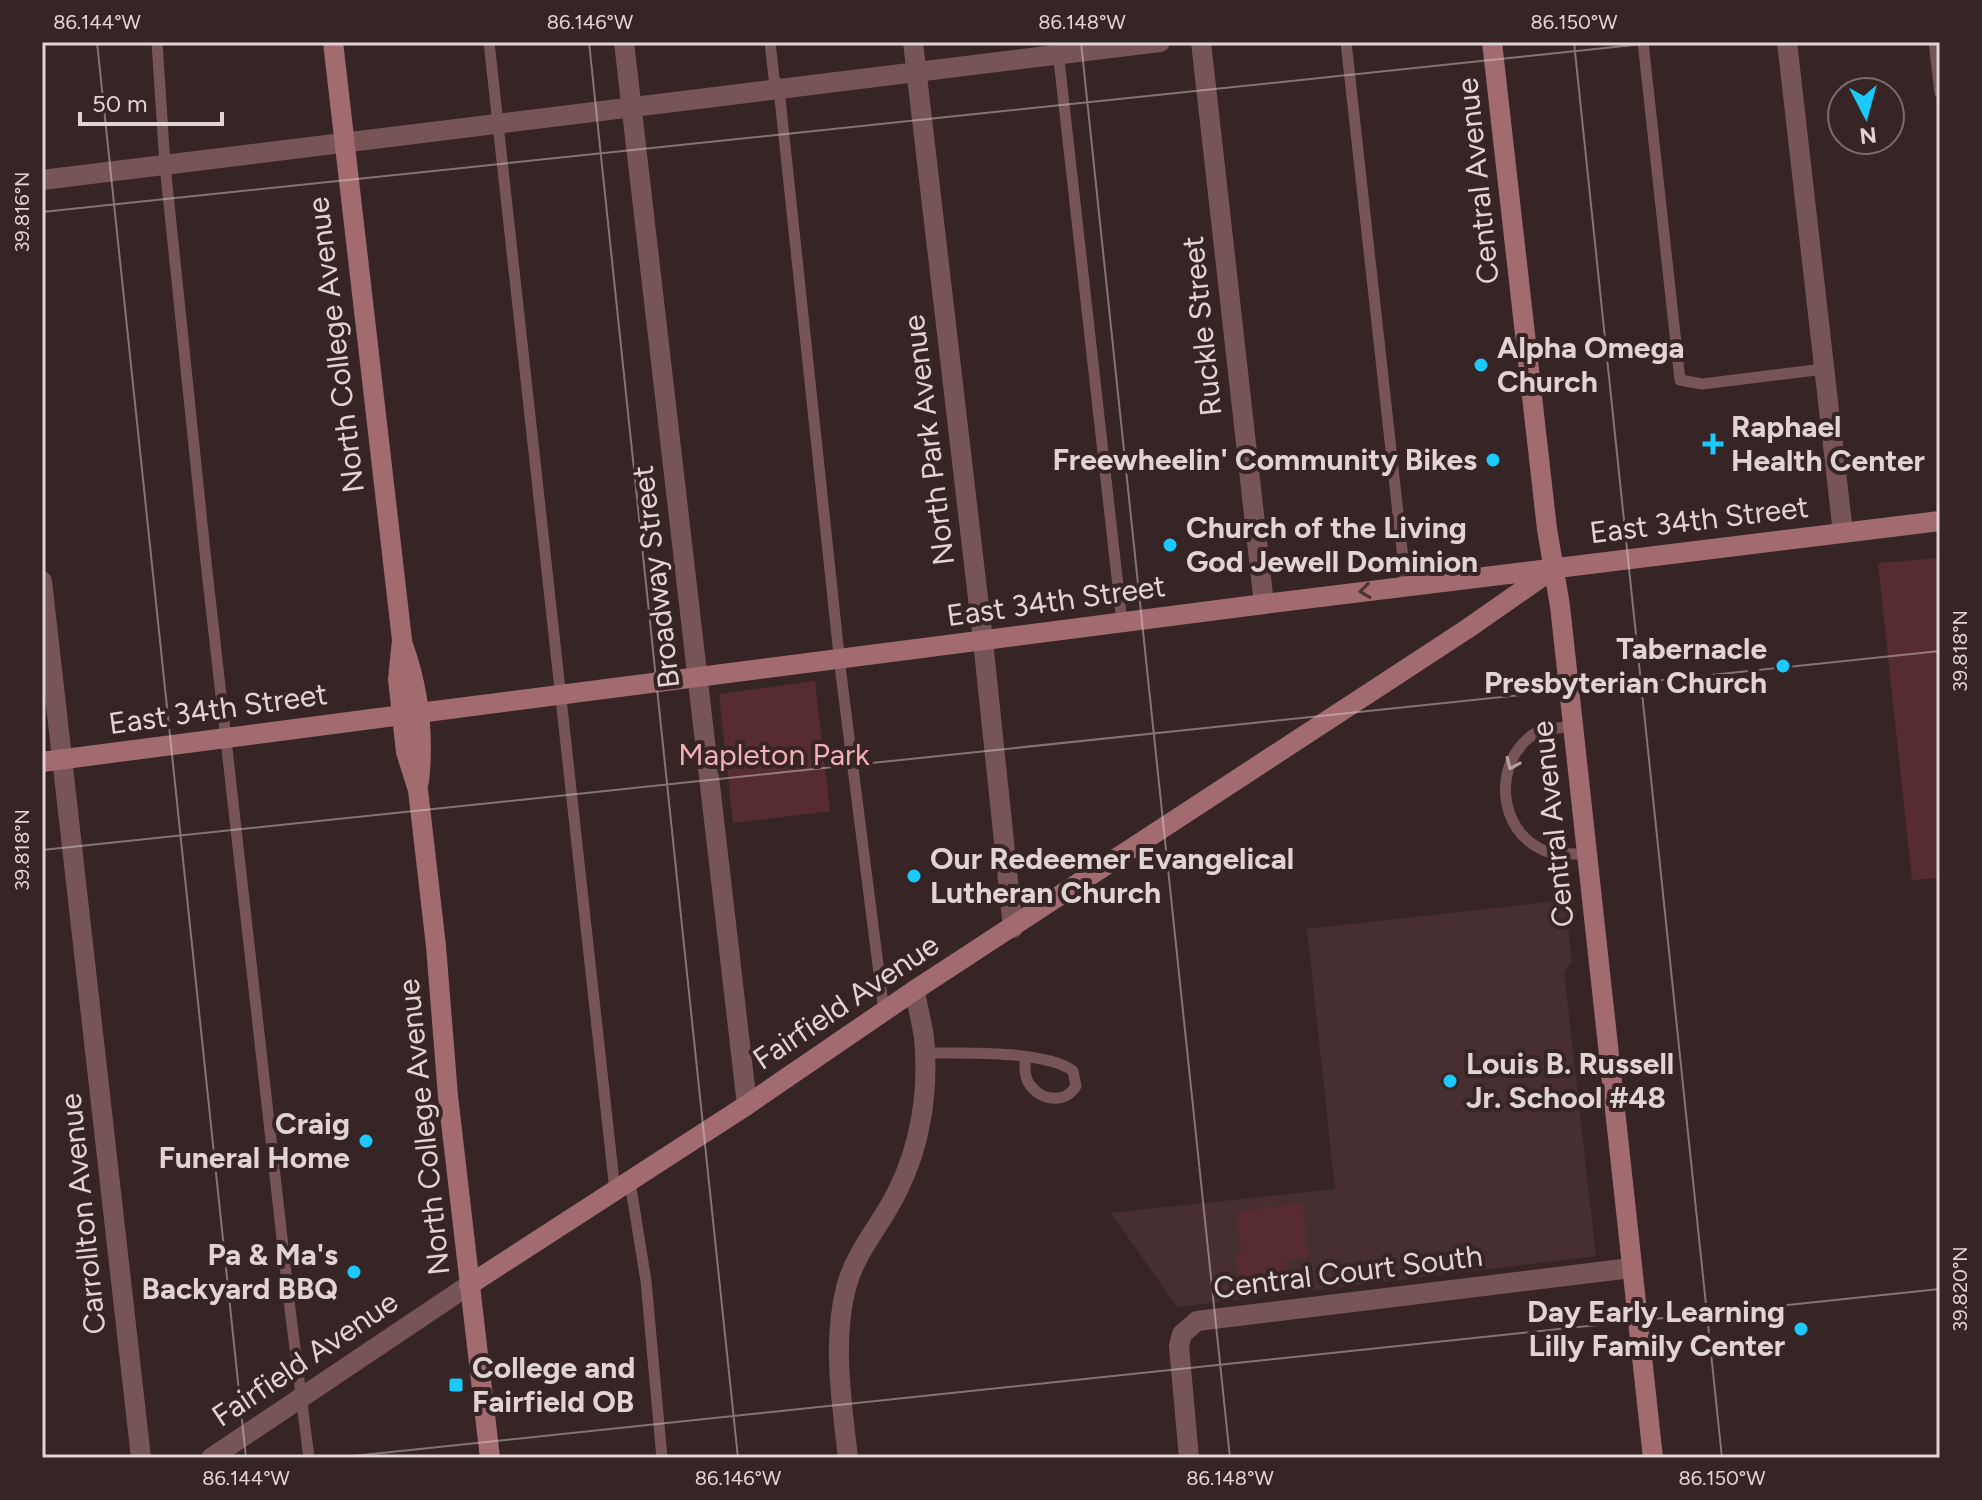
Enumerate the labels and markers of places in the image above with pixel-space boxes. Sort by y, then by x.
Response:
place label: Alpha Omega Church [1497,329,1684,400]
marker: Alpha Omega Church [1472,356,1490,374]
place label: Raphael Health Center [1731,408,1925,479]
marker: Raphael Health Center [1702,433,1724,455]
place label: Freewheelin' Community Bikes [1052,441,1477,478]
marker: Freewheelin' Community Bikes [1484,451,1502,469]
place label: Church of the Living God Jewell Dominion [1186,509,1478,580]
marker: Church of the Living God Jewell Dominion [1161,536,1179,554]
place label: Tabernacle Presbyterian Church [1484,630,1767,701]
marker: Tabernacle Presbyterian Church [1774,657,1792,675]
place label: Our Redeemer Evangelical Lutheran Church [930,840,1294,911]
marker: Our Redeemer Evangelical Lutheran Church [905,867,923,885]
place label: Louis B. Russell Jr. School #48 [1466,1045,1674,1116]
marker: Louis B. Russell Jr. School #48 [1441,1072,1459,1090]
place label: Craig Funeral Home [158,1105,350,1176]
marker: Craig Funeral Home [357,1132,375,1150]
place label: Pa & Ma's Backyard BBQ [142,1236,338,1307]
marker: Pa & Ma's Backyard BBQ [345,1263,363,1281]
place label: Day Early Learning Lilly Family Center [1527,1293,1785,1364]
marker: Day Early Learning Lilly Family Center [1792,1320,1810,1338]
place label: College and Fairfield OB [472,1349,635,1420]
marker: College and Fairfield OB [447,1376,465,1394]

